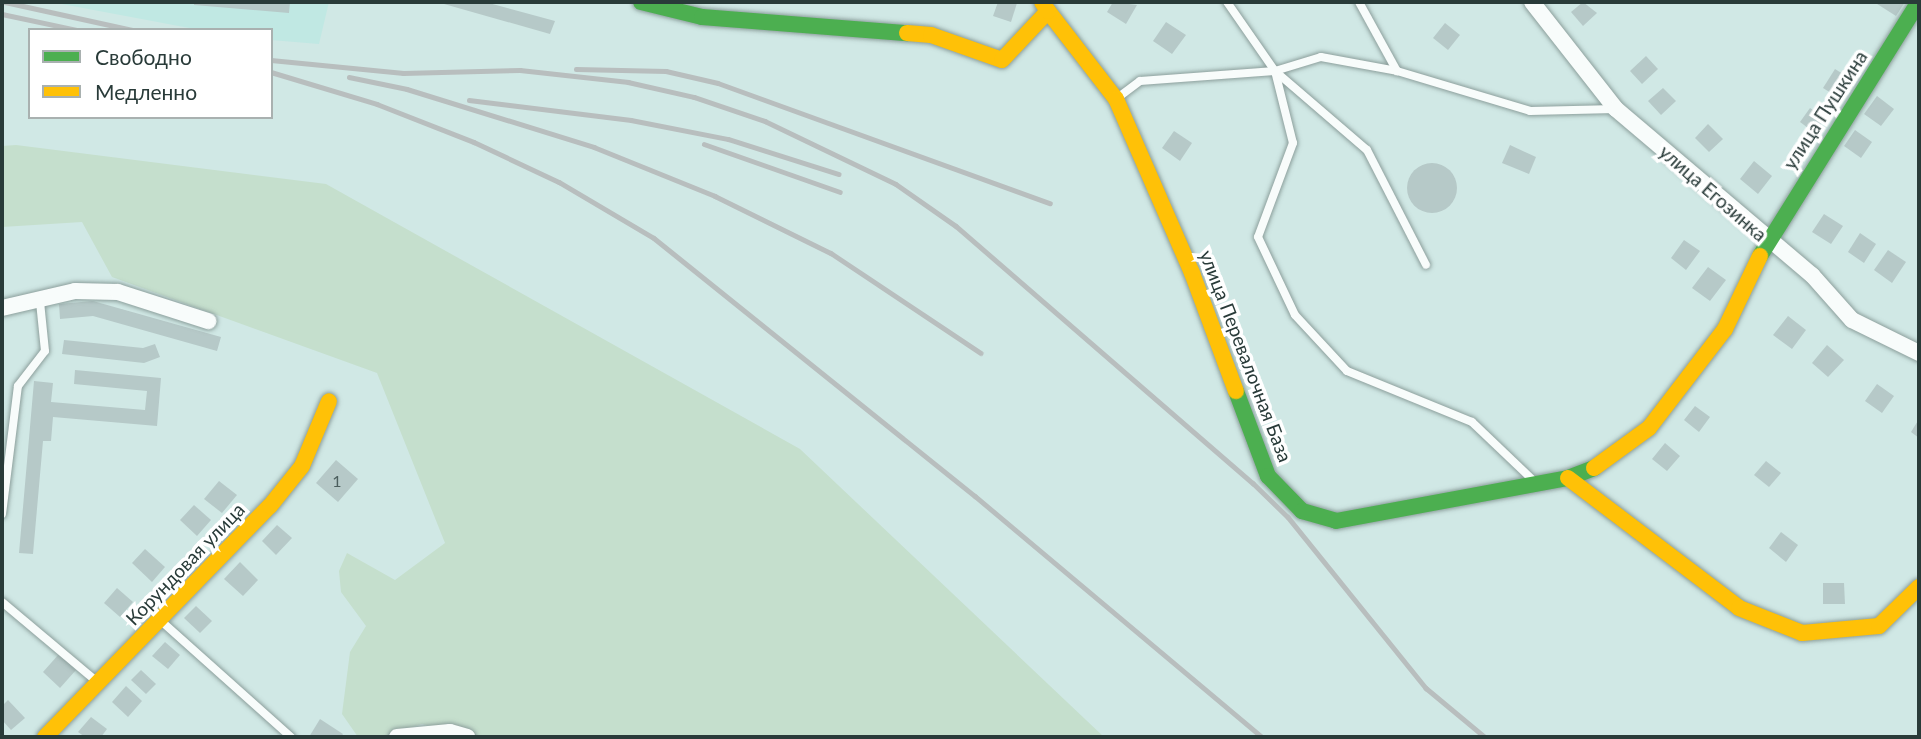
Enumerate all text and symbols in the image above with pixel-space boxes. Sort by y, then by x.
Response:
legend [28,28,273,119]
text: Свободно [95,44,192,69]
street label: улица Пушкина [1778,46,1872,174]
text: Медленно [95,79,197,104]
street label: улица Егозинка [1655,140,1771,246]
street label: улица Перевалочная База [1195,247,1297,465]
house number: 1 [332,471,342,491]
street label: Корундовая улица [121,498,249,630]

